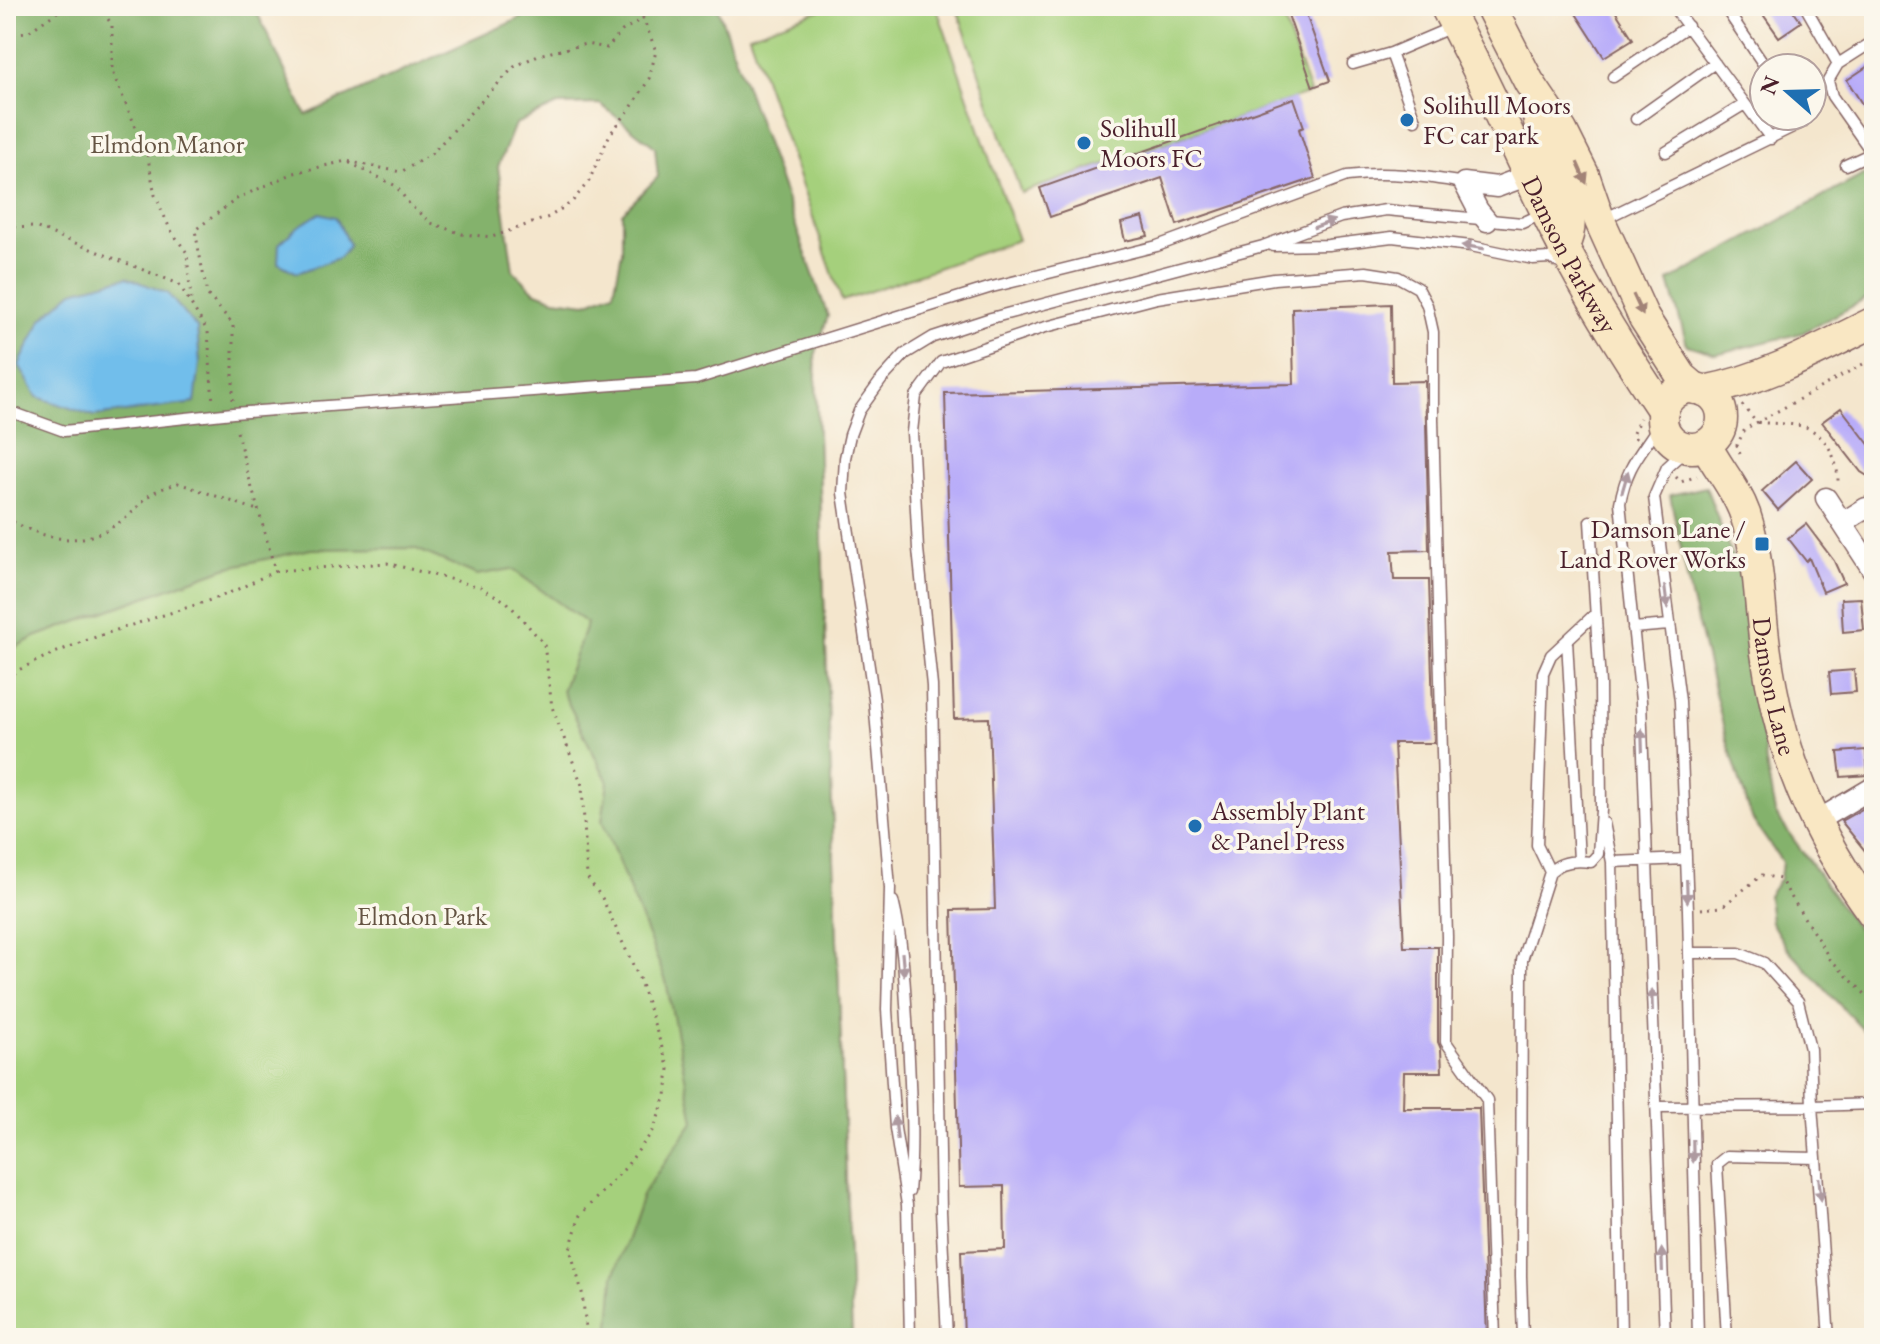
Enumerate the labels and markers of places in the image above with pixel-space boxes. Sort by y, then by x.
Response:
place label: Solihull Moors FC car park [1423,88,1571,152]
place label: Solihull Moors FC [1100,111,1203,175]
marker: Solihull Moors FC car park [1398,111,1416,129]
marker: Solihull Moors FC [1075,134,1093,152]
place label: Damson Lane / Land Rover Works [1559,512,1746,576]
marker: Damson Lane / Land Rover Works [1753,535,1771,553]
place label: Assembly Plant & Panel Press [1210,794,1365,858]
marker: Assembly Plant & Panel Press [1186,817,1204,835]

